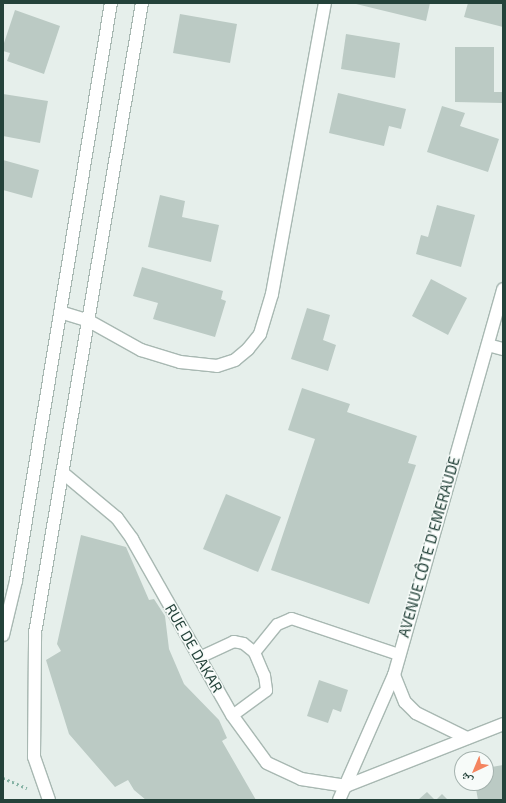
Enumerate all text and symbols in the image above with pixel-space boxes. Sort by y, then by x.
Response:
street label: AVENUE CÔTE D'EMERAUDE [395,455,463,639]
street label: RUE DE DAKAR [161,600,227,696]
north arrow [454,751,494,791]
text: ش [457,771,475,788]

